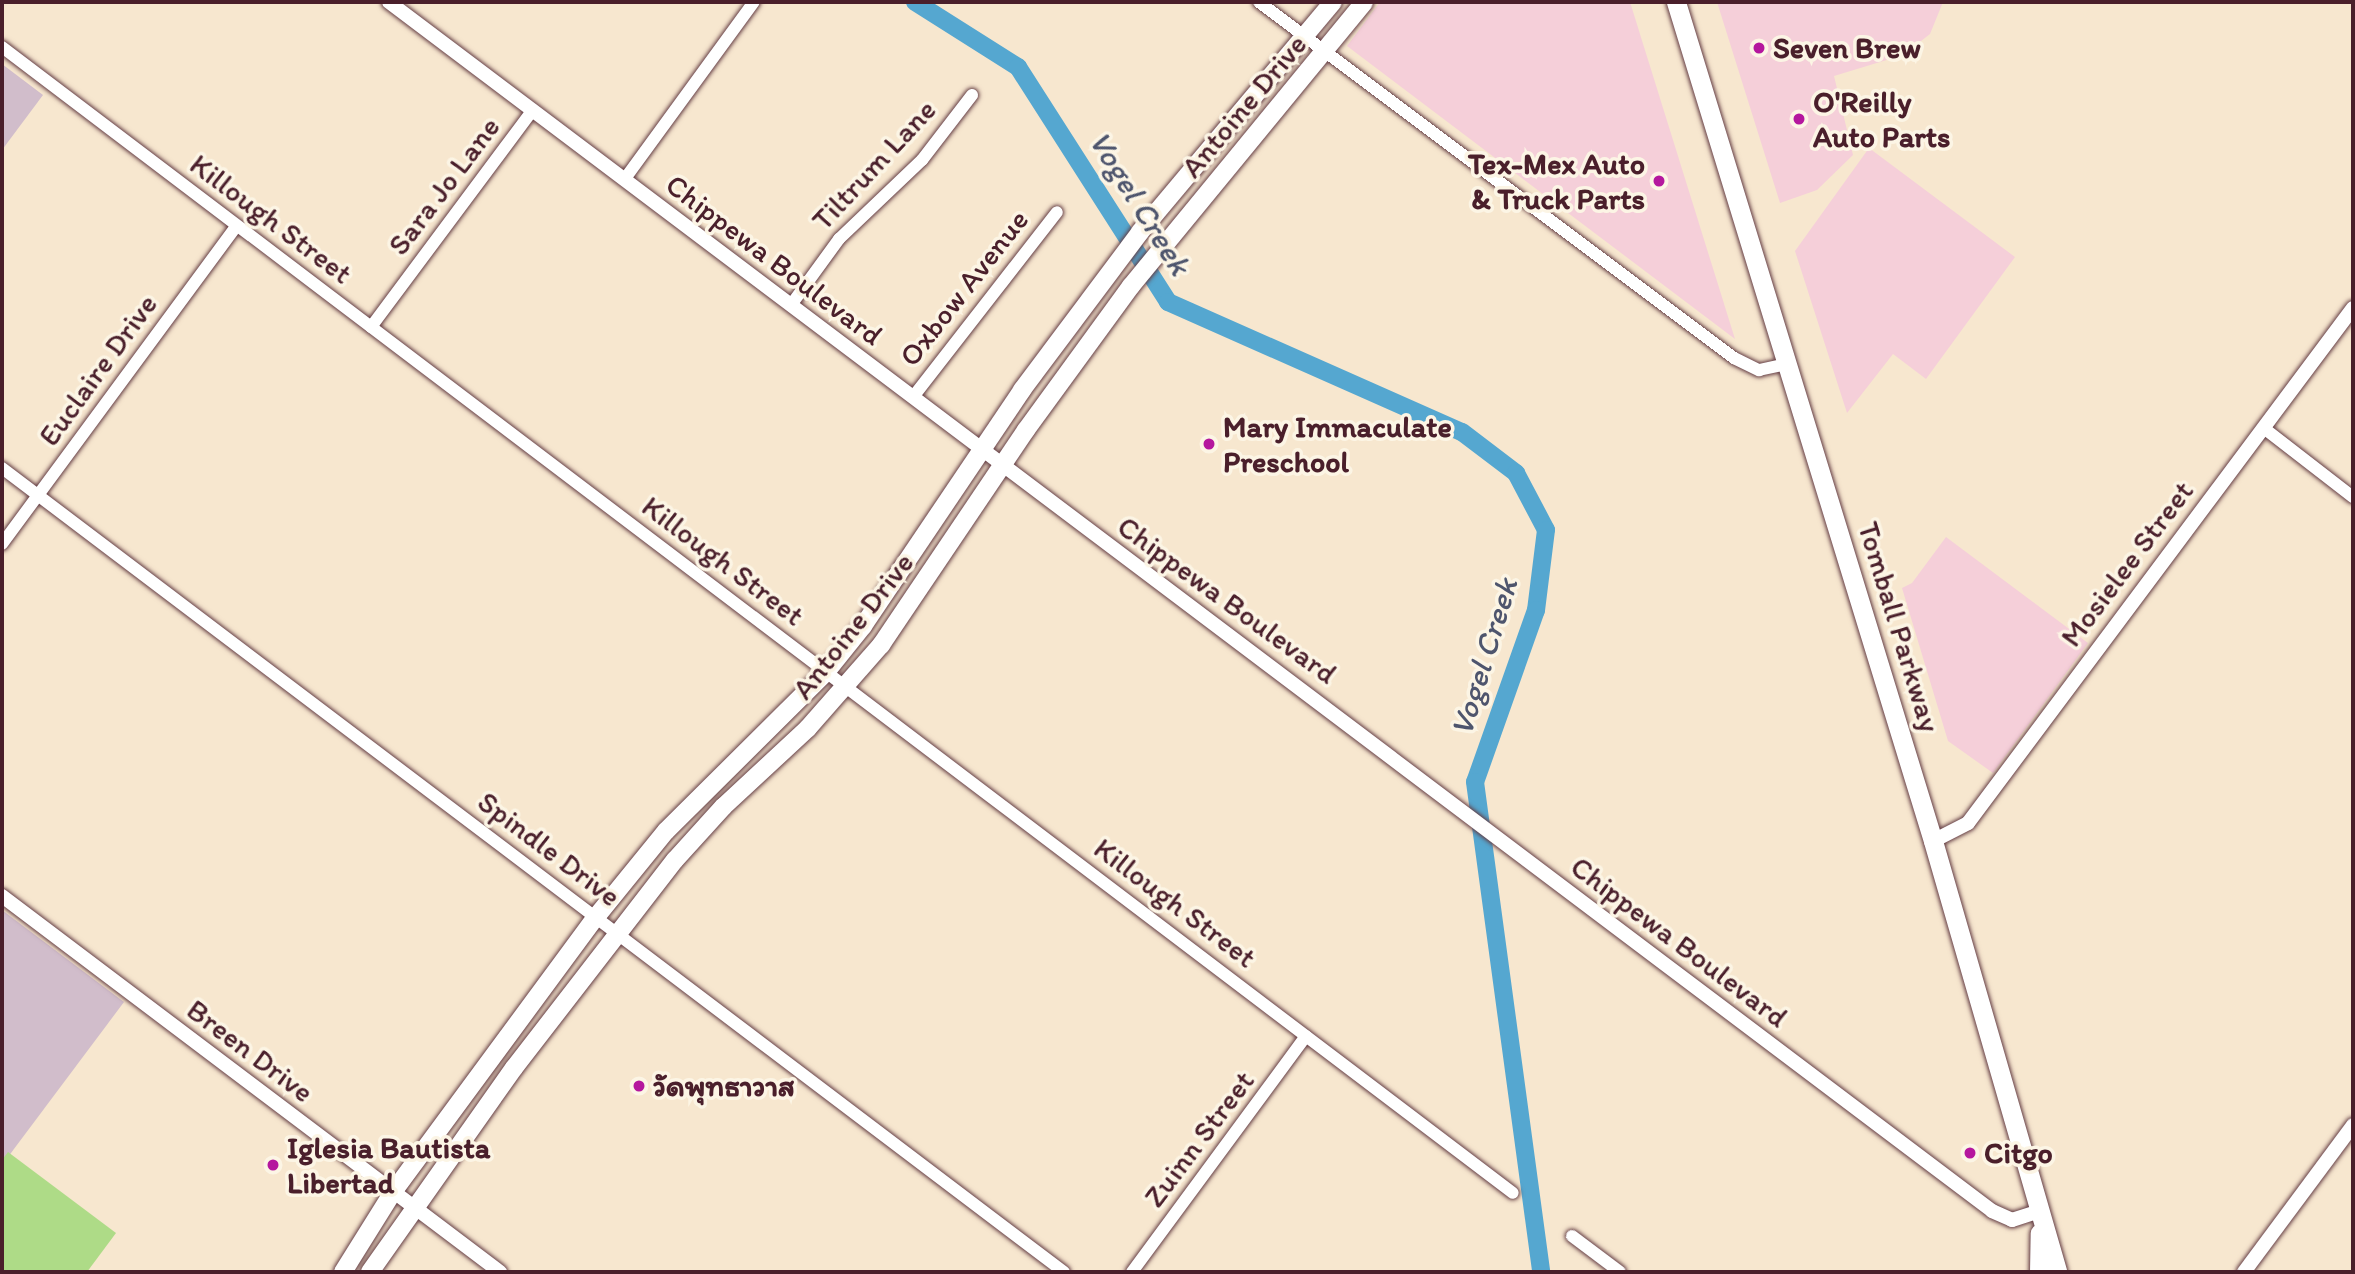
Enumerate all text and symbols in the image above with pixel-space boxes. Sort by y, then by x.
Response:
street label: Antoine Drive [1174,27,1314,185]
place label: Seven Brew [1773,30,1921,66]
marker: Seven Brew [1751,40,1767,56]
place label: O'Reilly Auto Parts [1813,84,1950,154]
street label: Tiltrum Lane [804,92,944,238]
street label: Sara Jo Lane [380,110,508,262]
marker: O'Reilly Auto Parts [1791,111,1807,127]
water label: Vogel Creek [1081,124,1199,282]
street label: Killough Street [183,146,359,292]
place label: Tex-Mex Auto & Truck Parts [1469,146,1645,216]
street label: Chippewa Boulevard [658,167,890,353]
marker: Tex-Mex Auto & Truck Parts [1651,173,1667,189]
street label: Oxbow Avenue [892,203,1036,373]
street label: Euclaire Drive [31,287,165,453]
place label: Mary Immaculate Preschool [1223,409,1451,480]
marker: Mary Immaculate Preschool [1201,436,1217,452]
street label: Mosielee Street [2053,474,2201,654]
street label: Killough Street [635,488,811,634]
street label: Chippewa Boulevard [1110,508,1344,692]
street label: Tomball Parkway [1850,518,1948,736]
street label: Antoine Drive [785,545,921,707]
water label: Vogel Creek [1442,574,1526,740]
street label: Spindle Drive [470,784,628,914]
street label: Killough Street [1087,830,1263,976]
street label: Chippewa Boulevard [1563,849,1795,1035]
street label: Breen Drive [179,991,321,1111]
street label: Zuinn Street [1136,1064,1262,1214]
place label: วัดพุทธาวาส [653,1068,795,1104]
marker: วัดพุทธาวาส [631,1078,647,1094]
place label: Iglesia Bautista Libertad [287,1130,490,1200]
place label: Citgo [1984,1135,2053,1171]
marker: Citgo [1962,1145,1978,1161]
marker: Iglesia Bautista Libertad [265,1157,281,1173]

